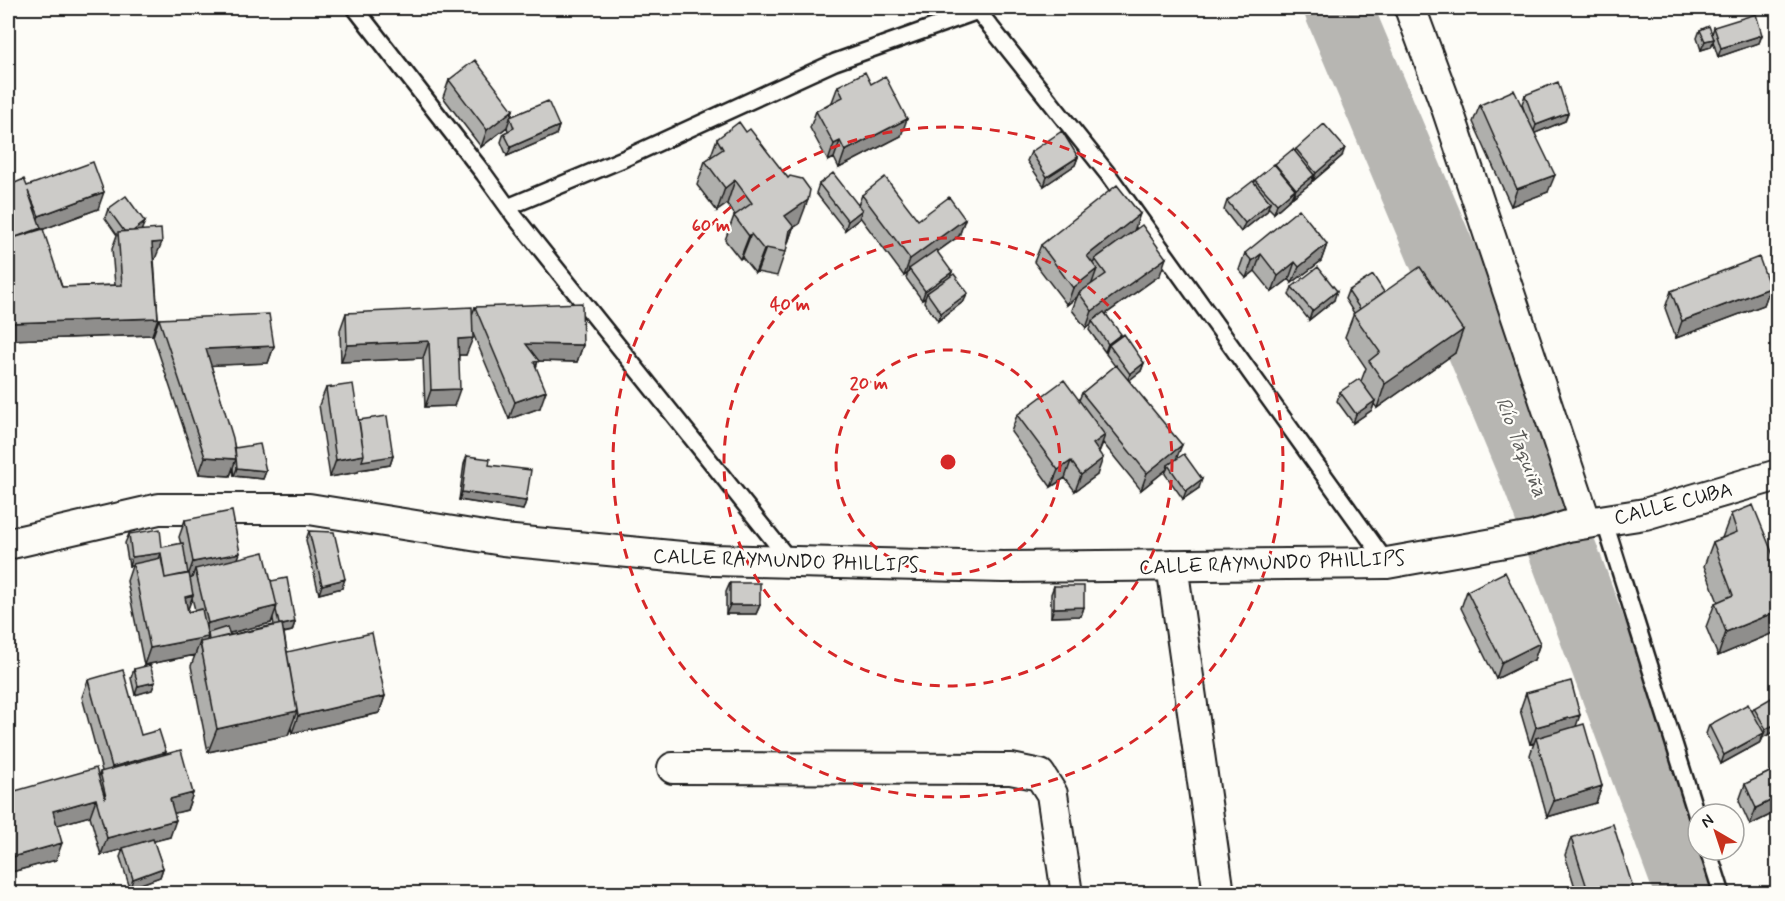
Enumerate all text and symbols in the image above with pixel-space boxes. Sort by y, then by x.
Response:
text: 60 m [692,214,730,238]
text: 40 m [770,293,810,317]
text: 20 m [850,372,888,396]
water label: Río Taquiña [1488,393,1554,502]
centre of rings [938,452,958,472]
street label: CALLE CUBA [1611,477,1735,532]
street label: CALLE RAYMUNDO PHILLIPS [652,543,919,580]
street label: CALLE RAYMUNDO PHILLIPS [1139,545,1406,582]
north arrow [1686,802,1746,862]
text: N [1697,810,1718,833]

